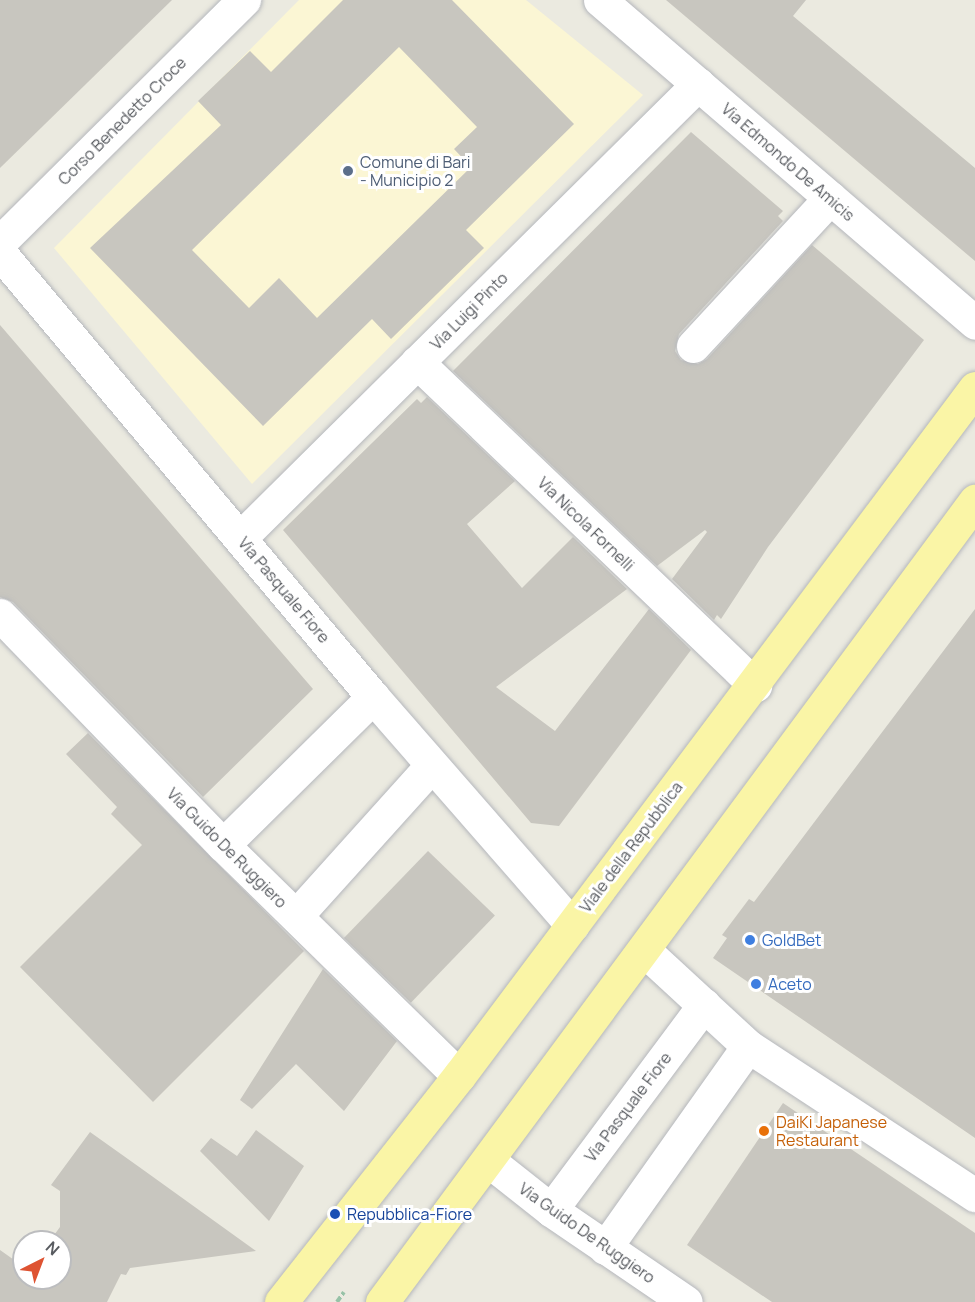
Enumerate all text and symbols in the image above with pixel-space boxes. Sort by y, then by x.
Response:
street label: Corso Benedetto Croce [54,53,190,189]
street label: Via Edmondo De Amicis [718,99,858,225]
place label: Comune di Bari - Municipio 2 [360,152,471,190]
marker: Comune di Bari - Municipio 2 [341,164,355,178]
street label: Via Luigi Pinto [426,268,512,354]
street label: Via Nicola Fornelli [534,473,638,575]
street label: Via Pasquale Fiore [234,533,334,647]
street label: Viale della Repubblica [576,778,686,916]
street label: Via Guido De Ruggiero [163,784,291,912]
place label: GoldBet [762,930,822,950]
marker: GoldBet [743,933,757,947]
place label: Aceto [768,974,812,994]
marker: Aceto [749,977,763,991]
street label: Via Pasquale Fiore [581,1048,675,1166]
place label: DaiKi Japanese Restaurant [776,1112,887,1150]
marker: DaiKi Japanese Restaurant [757,1124,771,1138]
street label: Via Guido De Ruggiero [515,1179,659,1287]
place label: Repubblica-Fiore [347,1204,472,1224]
marker: Repubblica-Fiore [328,1207,342,1221]
north arrow [12,1230,72,1290]
text: N [41,1236,64,1260]

